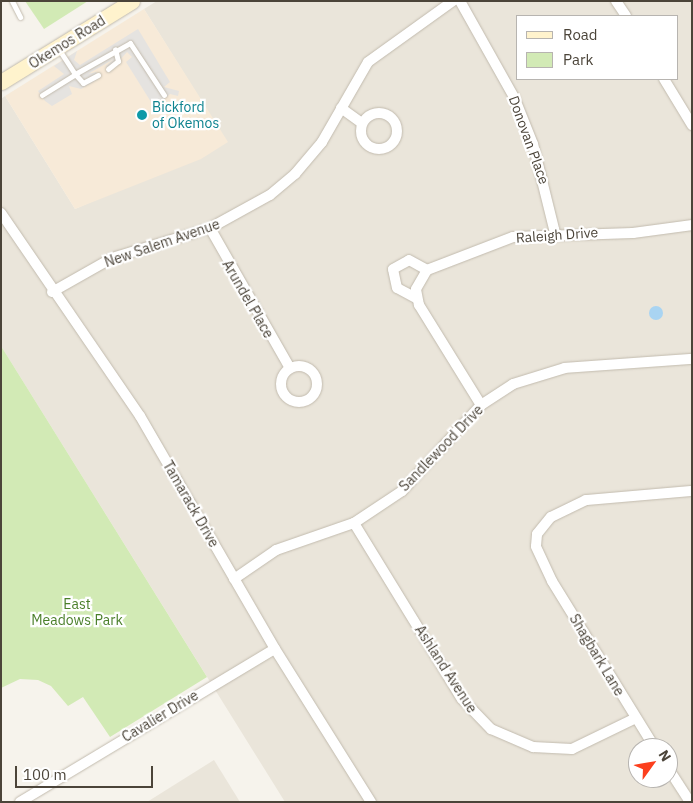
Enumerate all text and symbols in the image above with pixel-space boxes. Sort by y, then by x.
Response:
street label: Okemos Road [26,12,108,72]
legend [516,15,678,80]
text: Road [563,25,598,44]
text: Park [563,50,593,69]
street label: Donovan Place [505,94,553,186]
place label: Bickford of Okemos [152,99,219,132]
marker: Bickford of Okemos [136,109,148,121]
street label: New Salem Avenue [102,215,222,271]
street label: Raleigh Drive [515,224,599,246]
street label: Arundel Place [219,257,277,341]
street label: Sandlewood Drive [396,401,486,495]
street label: Tamarack Drive [159,458,223,550]
park label: East Meadows Park [31,596,123,628]
street label: Shagbark Lane [566,611,628,699]
street label: Ashland Avenue [411,622,481,716]
street label: Cavalier Drive [119,687,201,745]
north arrow [628,738,678,788]
text: N [655,747,675,765]
scale bar [18,756,155,788]
text: 100 m [23,765,67,784]

